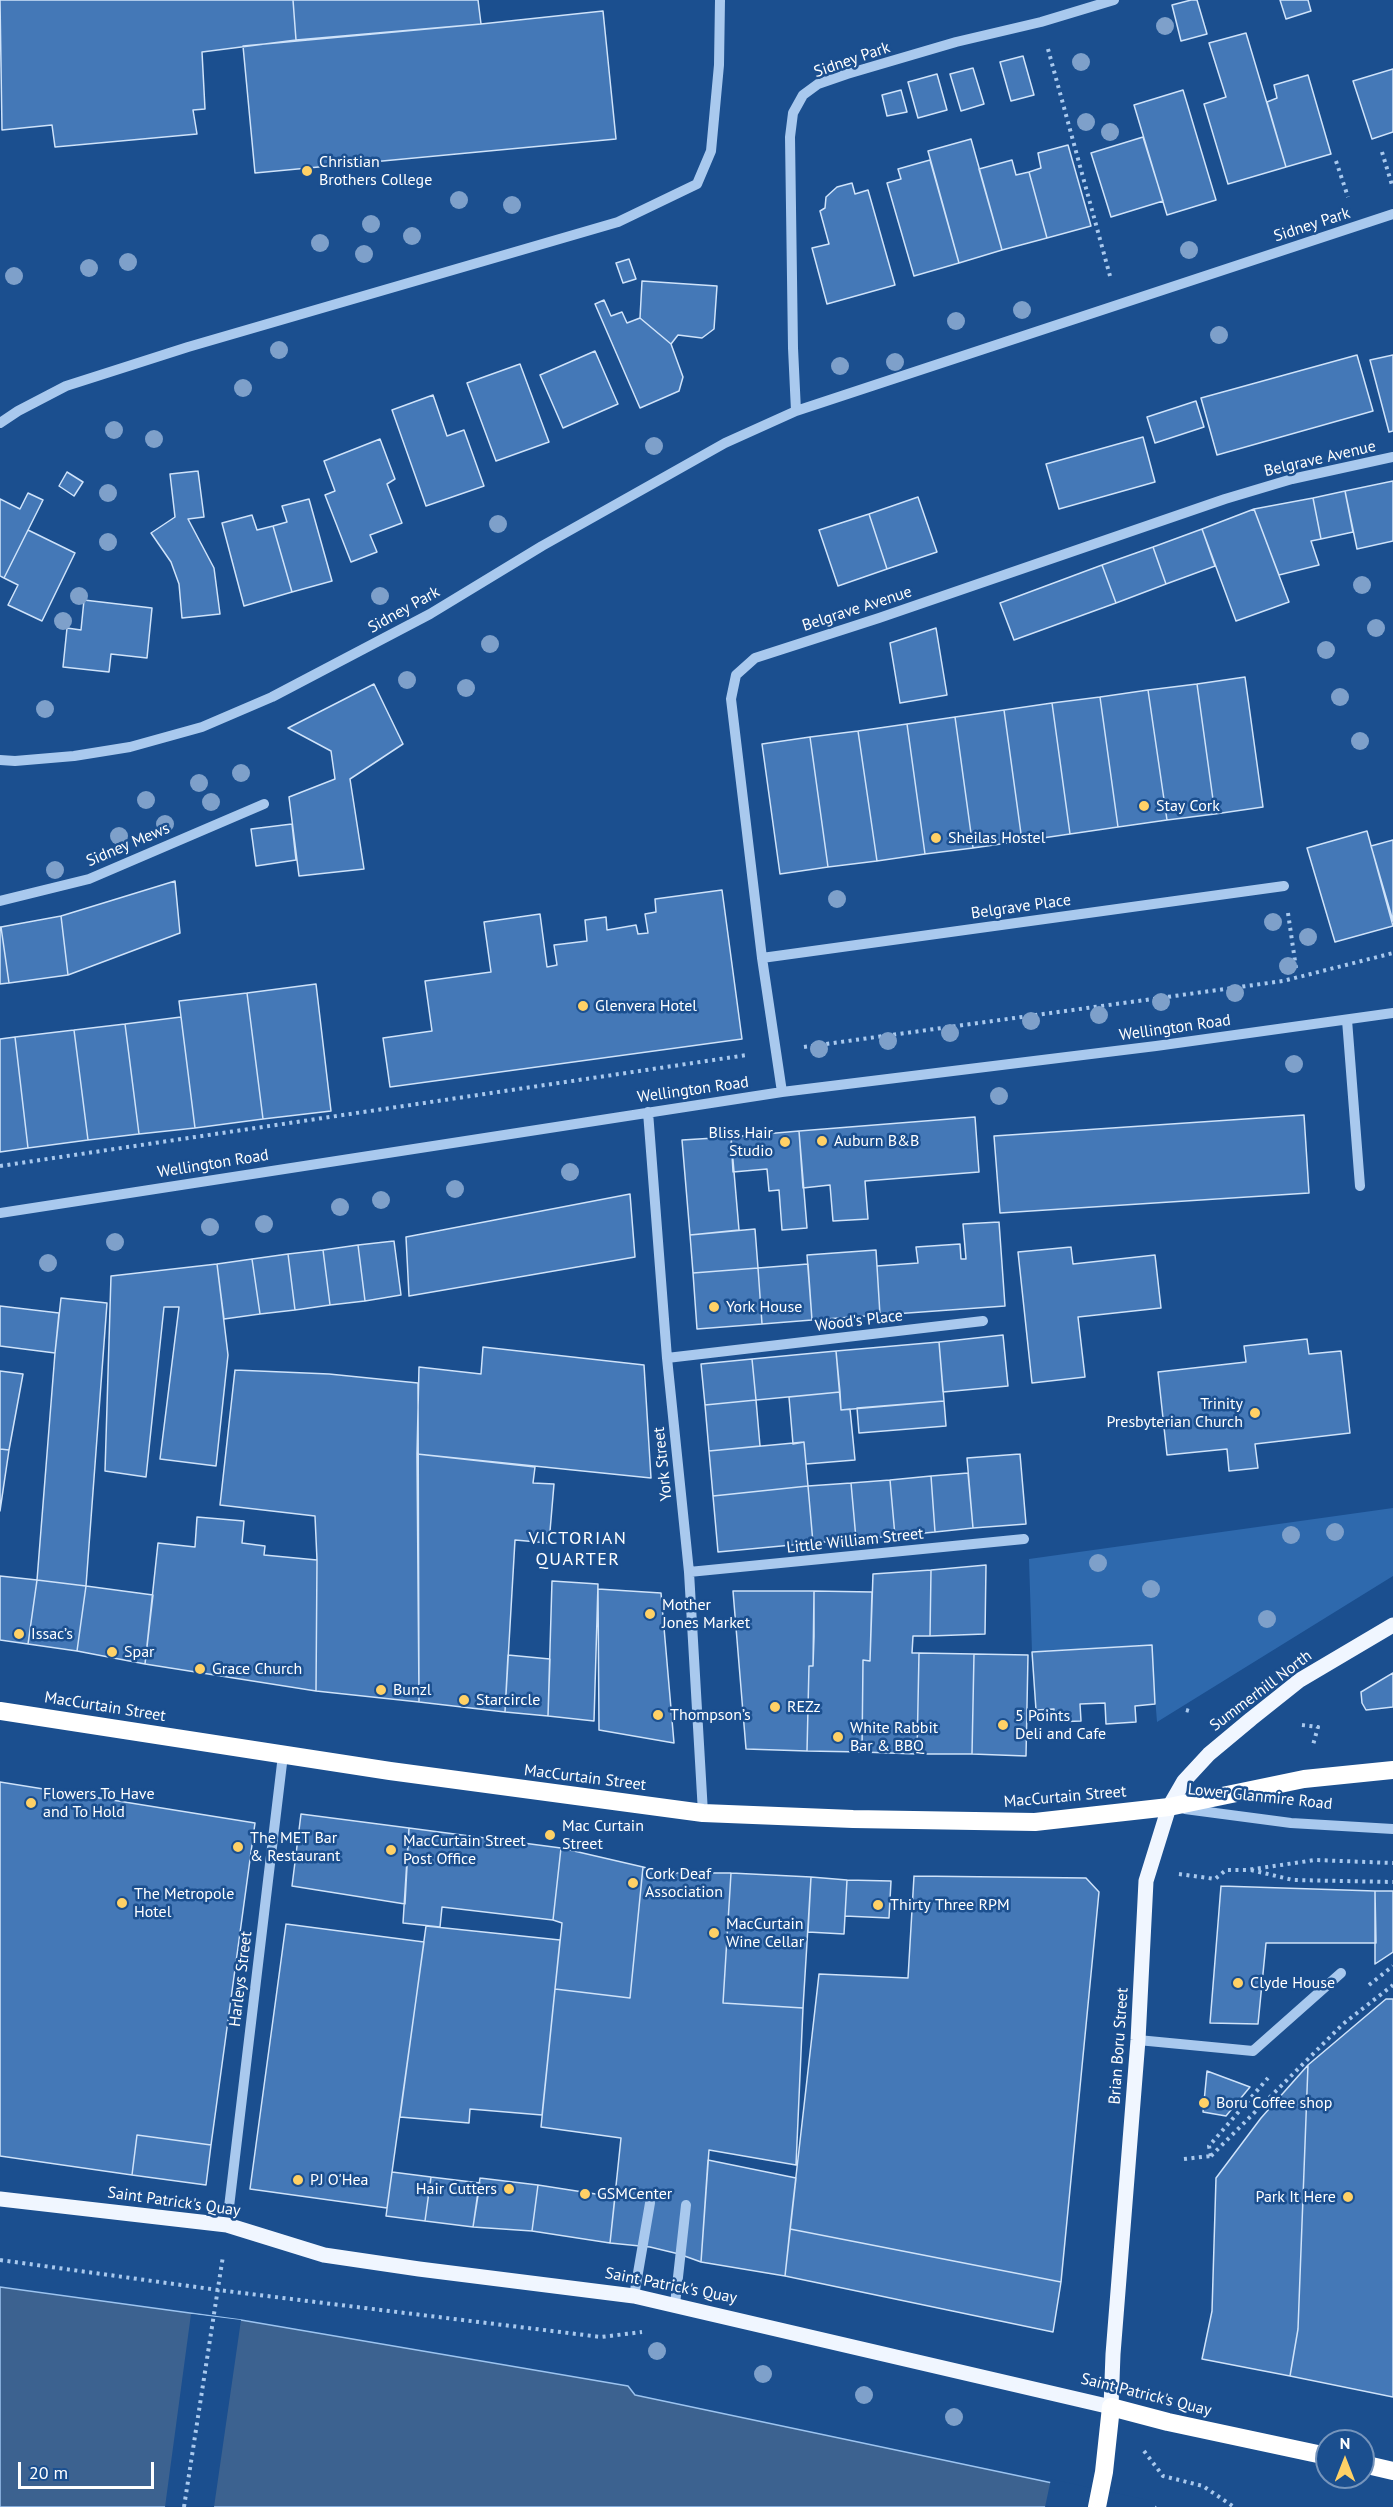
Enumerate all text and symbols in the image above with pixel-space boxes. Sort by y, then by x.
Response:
street label: Sidney Park [811,38,893,82]
place label: Christian Brothers College [319,152,432,190]
marker: Christian Brothers College [300,164,314,178]
street label: Sidney Park [1271,204,1353,246]
street label: Belgrave Avenue [1262,437,1378,481]
street label: Sidney Park [365,582,443,638]
street label: Belgrave Avenue [800,582,914,636]
place label: Stay Cork [1156,796,1220,816]
marker: Stay Cork [1137,799,1151,813]
street label: Sidney Mews [83,819,173,871]
place label: Sheilas Hostel [948,828,1045,848]
marker: Sheilas Hostel [929,831,943,845]
street label: Belgrave Place [970,890,1072,924]
place label: Glenvera Hotel [595,996,697,1016]
marker: Glenvera Hotel [576,999,590,1013]
street label: Wellington Road [1118,1011,1232,1045]
street label: Wellington Road [636,1073,750,1107]
place label: Bliss Hair Studio [709,1123,773,1161]
place label: Auburn B&B [834,1131,919,1151]
marker: Auburn B&B [815,1134,829,1148]
marker: Bliss Hair Studio [778,1135,792,1149]
street label: Wellington Road [156,1146,270,1182]
place label: York House [726,1297,802,1317]
marker: York House [707,1300,721,1314]
street label: Wood's Place [814,1306,904,1336]
place label: Trinity Presbyterian Church [1106,1394,1243,1432]
marker: Trinity Presbyterian Church [1248,1406,1262,1420]
street label: York Street [650,1426,676,1502]
street label: Little William Street [786,1524,924,1558]
district label: VICTORIAN QUARTER [529,1528,627,1570]
place label: Mother Jones Market [662,1595,750,1633]
marker: Mother Jones Market [643,1607,657,1621]
place label: Issac’s [31,1624,73,1644]
marker: Issac’s [12,1627,26,1641]
place label: Spar [124,1642,155,1662]
marker: Spar [105,1645,119,1659]
street label: Summerhill North [1206,1646,1316,1736]
place label: Grace Church [212,1659,302,1679]
marker: Grace Church [193,1662,207,1676]
place label: Bunzl [393,1680,432,1700]
marker: Bunzl [374,1683,388,1697]
street label: MacCurtain Street [43,1688,167,1726]
place label: Starcircle [476,1690,540,1710]
marker: Starcircle [457,1693,471,1707]
place label: REZz [787,1697,821,1717]
marker: REZz [768,1700,782,1714]
place label: Thompson’s [670,1705,751,1725]
place label: 5 Points Deli and Cafe [1015,1706,1106,1744]
marker: Thompson’s [651,1708,665,1722]
place label: White Rabbit Bar & BBQ [850,1718,938,1756]
marker: 5 Points Deli and Cafe [996,1718,1010,1732]
marker: White Rabbit Bar & BBQ [831,1730,845,1744]
street label: MacCurtain Street [523,1761,647,1795]
street label: Lower Glanmire Road [1187,1780,1333,1814]
street label: MacCurtain Street [1003,1782,1127,1812]
place label: Flowers To Have and To Hold [43,1784,155,1822]
marker: Flowers To Have and To Hold [24,1796,38,1810]
place label: Mac Curtain Street [562,1816,644,1854]
place label: The MET Bar & Restaurant [250,1828,340,1866]
marker: Mac Curtain Street [543,1828,557,1842]
place label: MacCurtain Street Post Office [403,1831,526,1869]
marker: The MET Bar & Restaurant [231,1840,245,1854]
marker: MacCurtain Street Post Office [384,1843,398,1857]
place label: Cork Deaf Association [645,1864,723,1902]
marker: Cork Deaf Association [626,1876,640,1890]
place label: The Metropole Hotel [134,1884,234,1922]
place label: Thirty Three RPM [890,1895,1010,1915]
marker: The Metropole Hotel [115,1896,129,1910]
marker: Thirty Three RPM [871,1898,885,1912]
place label: MacCurtain Wine Cellar [726,1914,804,1952]
marker: MacCurtain Wine Cellar [707,1926,721,1940]
street label: Harleys Street [226,1930,256,2028]
place label: Clyde House [1250,1973,1335,1993]
marker: Clyde House [1231,1976,1245,1990]
street label: Brian Boru Street [1105,1987,1133,2105]
place label: Boru Coffee shop [1216,2093,1332,2113]
marker: Boru Coffee shop [1197,2096,1211,2110]
place label: PJ O'Hea [310,2170,368,2190]
marker: PJ O'Hea [291,2173,305,2187]
place label: Hair Cutters [416,2179,497,2199]
marker: Hair Cutters [502,2182,516,2196]
street label: Saint Patrick's Quay [106,2183,242,2221]
place label: GSMCenter [597,2184,672,2204]
marker: GSMCenter [578,2187,592,2201]
place label: Park It Here [1256,2187,1336,2207]
marker: Park It Here [1341,2190,1355,2204]
street label: Saint Patrick's Quay [603,2264,739,2308]
street label: Saint Patrick's Quay [1079,2369,1213,2421]
north arrow [1315,2429,1375,2489]
text: N [1340,2433,1350,2453]
scale bar [21,2450,158,2488]
text: 20 m [29,2461,68,2484]

